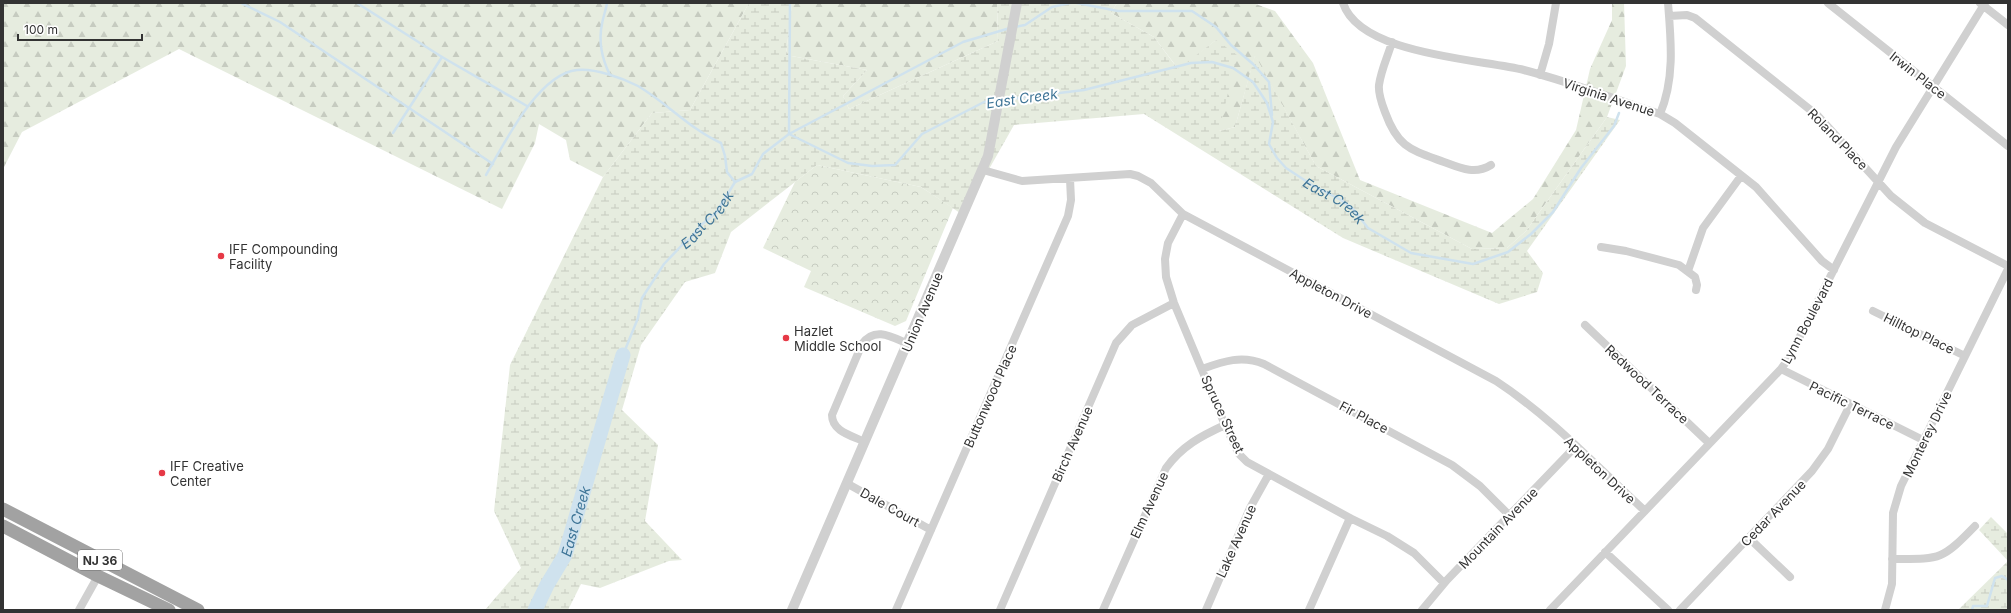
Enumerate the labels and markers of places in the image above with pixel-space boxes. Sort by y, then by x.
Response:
place label: IFF Compounding Facility [229,241,338,272]
marker: IFF Compounding Facility [216,251,226,261]
place label: Hazlet Middle School [794,323,881,354]
marker: Hazlet Middle School [781,333,791,343]
place label: IFF Creative Center [170,458,244,489]
marker: IFF Creative Center [157,468,167,478]

